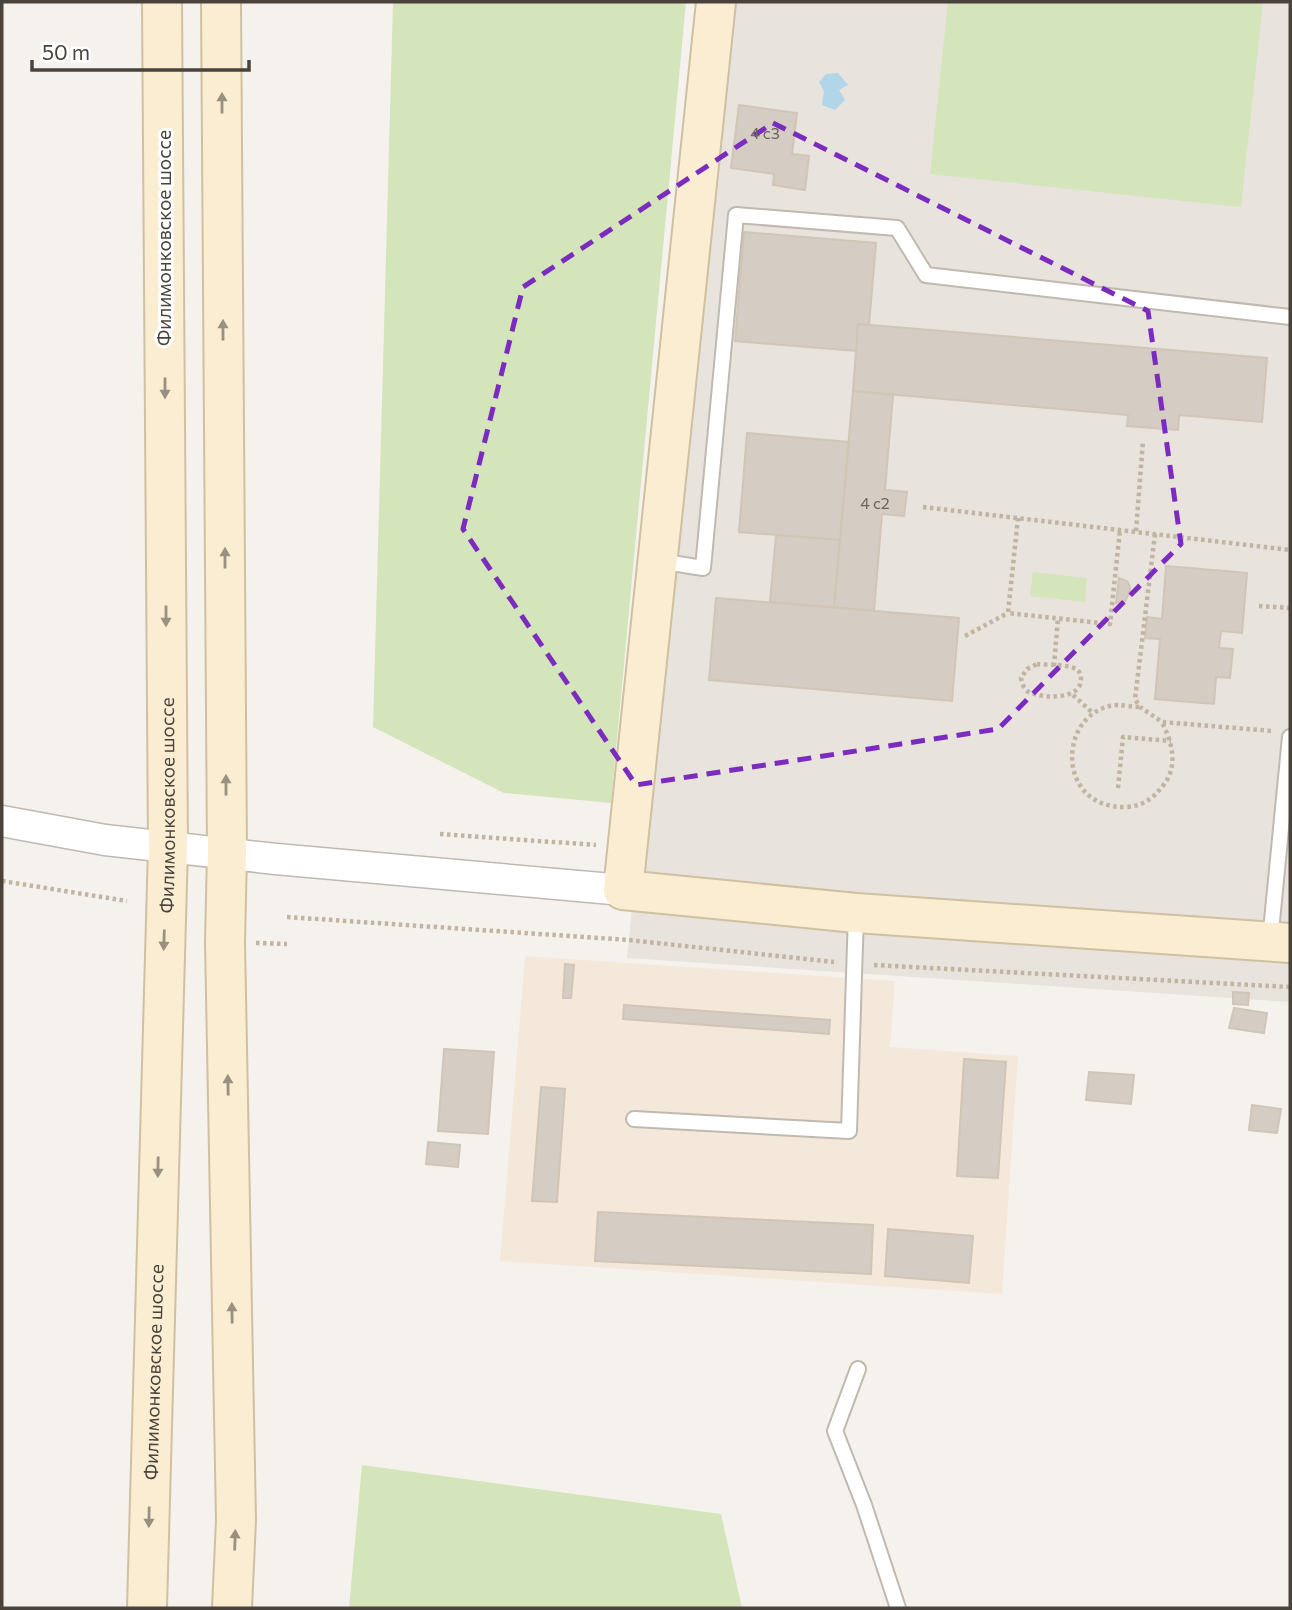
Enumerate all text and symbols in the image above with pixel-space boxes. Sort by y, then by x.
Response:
scale bar [32,28,248,72]
text: 50 m [42,39,90,64]
one-way arrow [216,91,228,113]
house number: 4 с3 [750,123,780,142]
street label: Филимонковское шоссе [152,130,175,346]
one-way arrow [217,319,229,341]
one-way arrow [159,378,170,400]
house number: 4 с2 [860,493,890,512]
one-way arrow [219,546,231,568]
one-way arrow [160,605,172,627]
street label: Филимонковское шоссе [154,697,179,914]
one-way arrow [220,774,232,796]
one-way arrow [158,929,169,951]
one-way arrow [222,1074,233,1096]
one-way arrow [152,1156,163,1178]
street label: Филимонковское шоссе [139,1264,167,1480]
one-way arrow [226,1301,238,1323]
one-way arrow [144,1506,155,1528]
one-way arrow [229,1529,240,1551]

